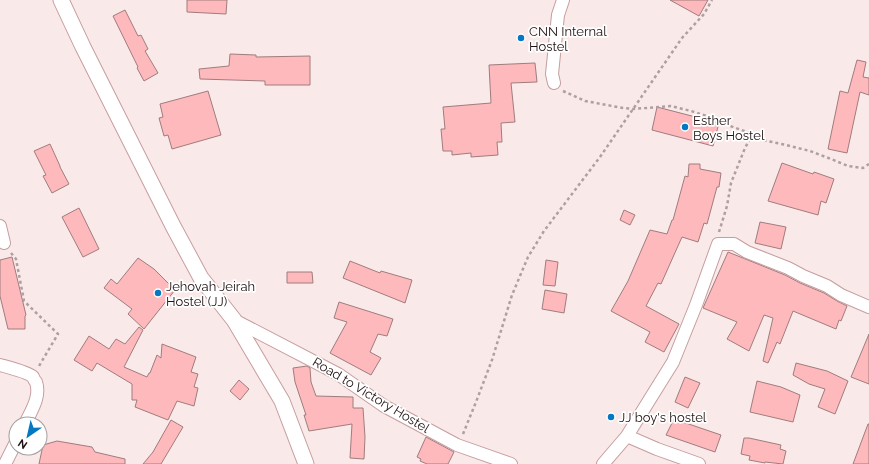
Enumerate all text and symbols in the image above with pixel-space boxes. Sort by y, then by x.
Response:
place label: CNN Internal Hostel [529,24,607,54]
marker: CNN Internal Hostel [516,33,526,43]
place label: Esther Boys Hostel [693,113,765,143]
marker: Esther Boys Hostel [680,122,690,132]
place label: Jehovah Jeirah Hostel (JJ) [166,279,255,309]
marker: Jehovah Jeirah Hostel (JJ) [153,288,163,298]
street label: Road to Victory Hostel [310,354,433,436]
place label: JJ boy's hostel [619,410,707,425]
marker: JJ boy's hostel [606,412,616,422]
north arrow [8,416,48,456]
text: N [16,436,30,452]

